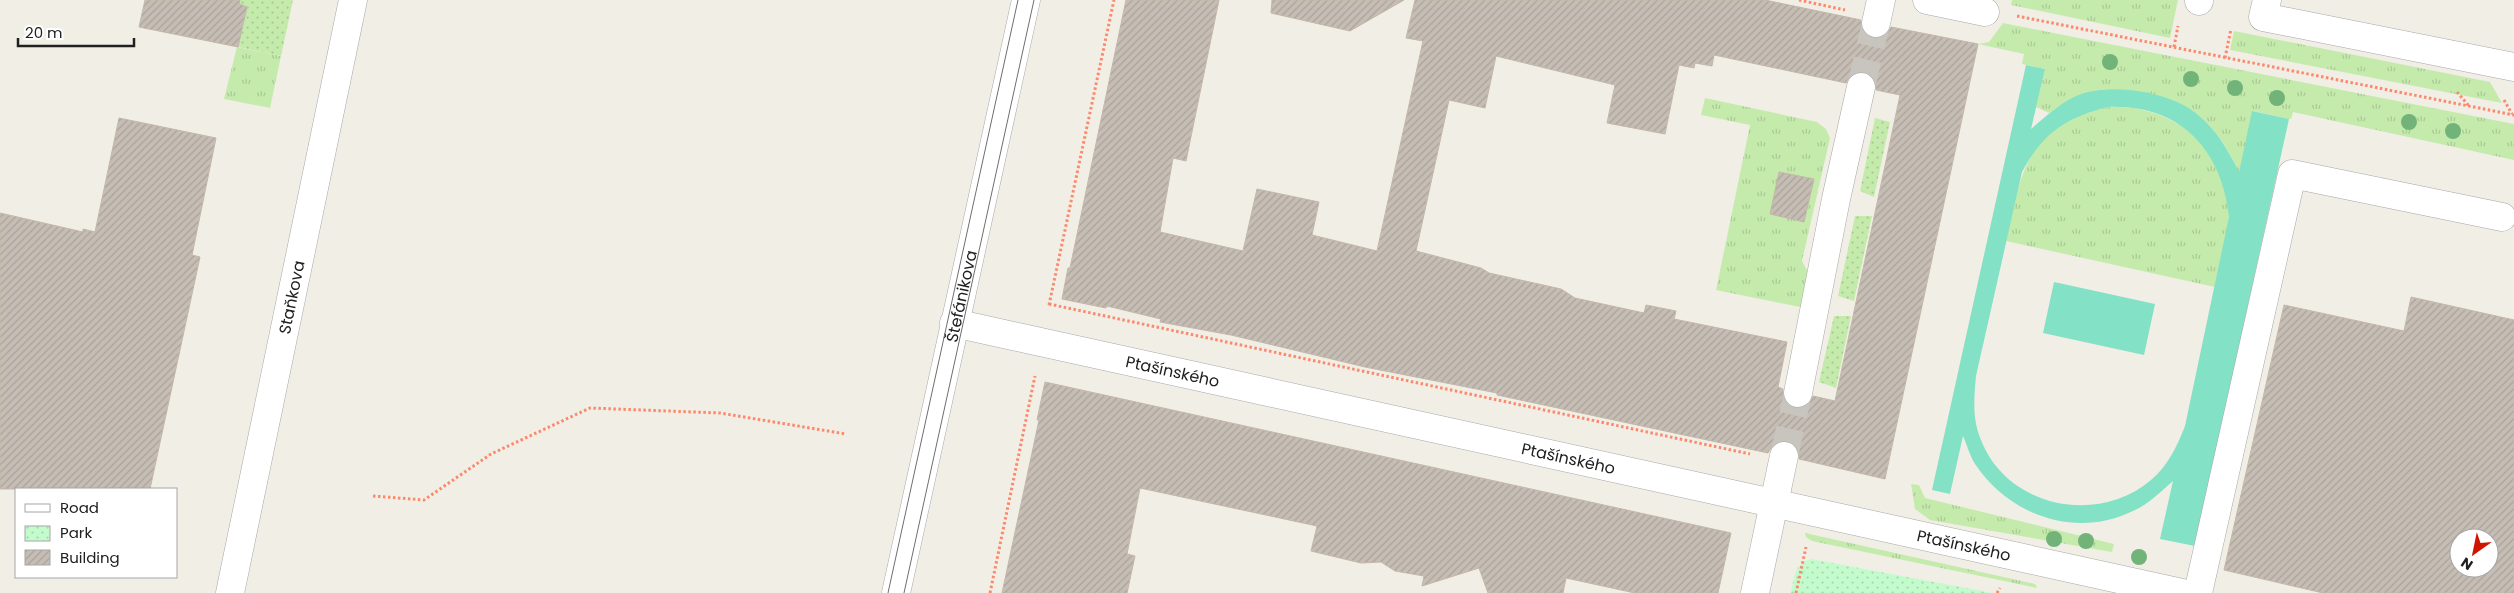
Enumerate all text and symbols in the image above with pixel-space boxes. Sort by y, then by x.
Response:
scale bar [18,15,134,47]
text: 20 m [25,22,63,43]
street label: Štefánikova [940,248,983,344]
street label: Staňkova [273,259,311,336]
street label: Ptašínského [1124,350,1222,393]
street label: Ptašínského [1519,437,1617,480]
legend [15,488,178,578]
text: Road [60,497,99,518]
text: Park [60,522,92,543]
street label: Ptašínského [1915,524,2013,567]
north arrow [2449,528,2499,578]
text: Building [60,547,120,568]
text: N [2457,553,2477,575]

